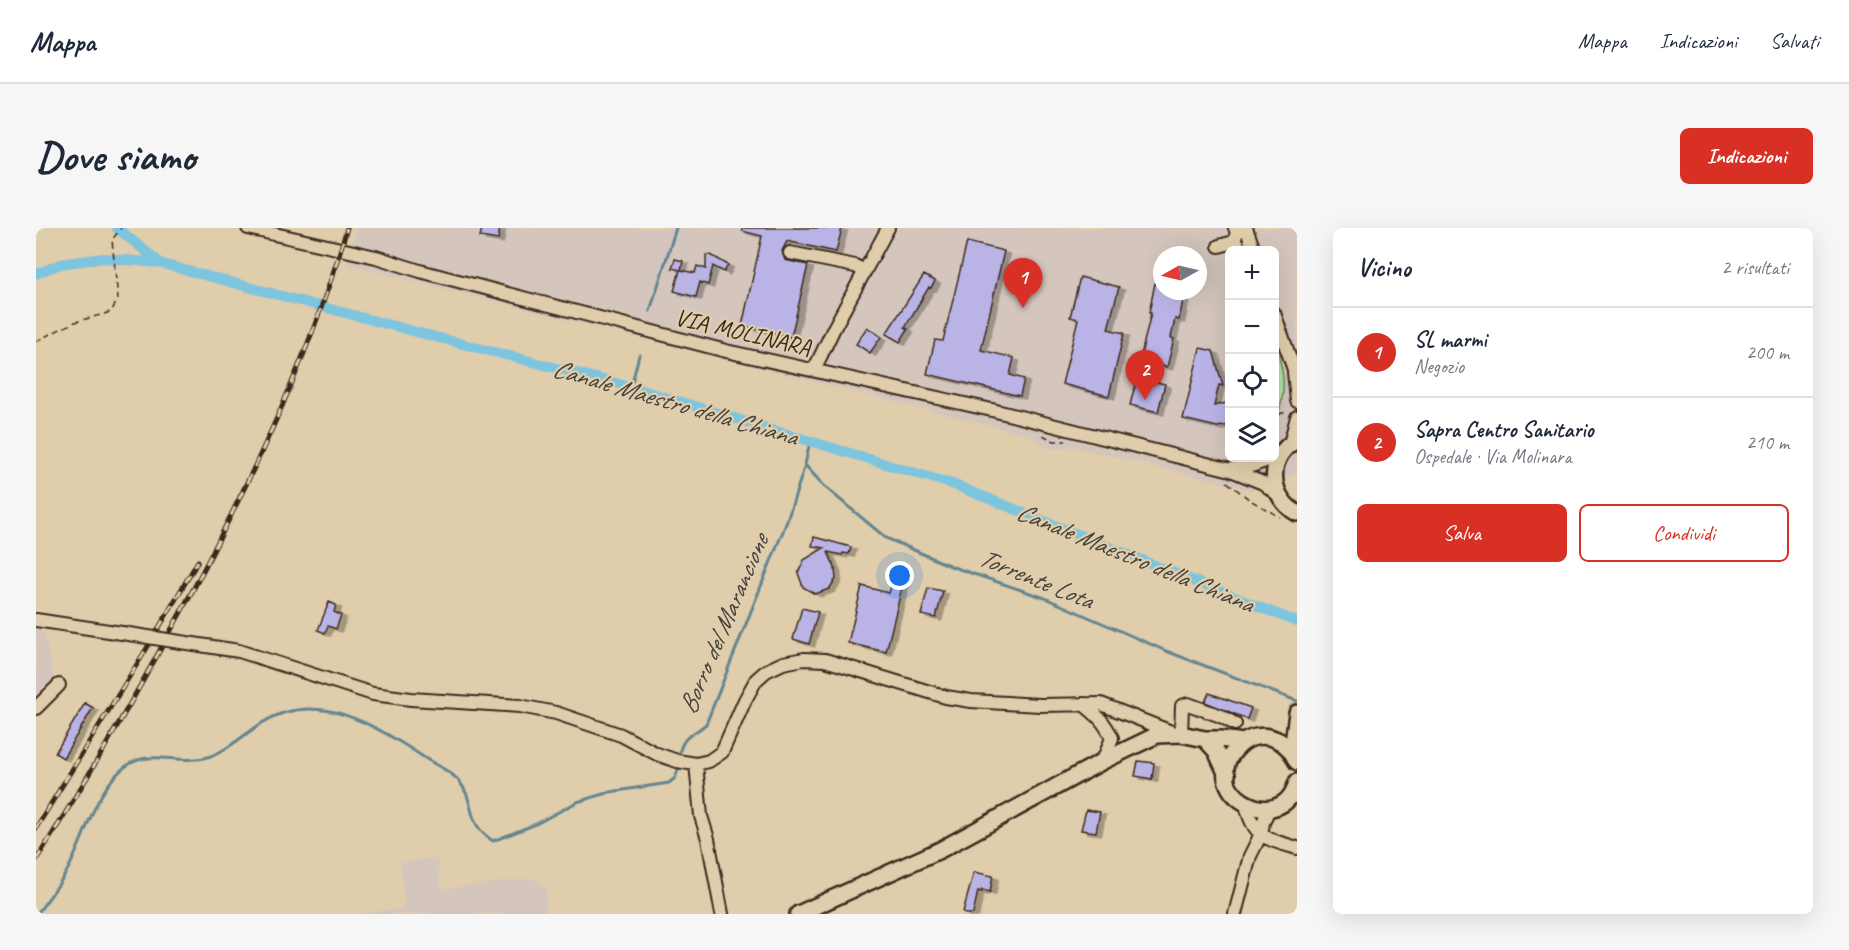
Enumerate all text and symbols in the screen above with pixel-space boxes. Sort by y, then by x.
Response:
text: Mappa [30,24,96,59]
text: Mappa [1578,28,1627,54]
text: Indicazioni [1660,28,1737,54]
text: Salvati [1770,28,1819,54]
button: Indicazioni [1680,128,1813,184]
text: Dove siamo [36,130,195,183]
north arrow [1153,246,1207,300]
map controls [1225,246,1279,462]
button: + [1225,246,1279,300]
text: Vicino [1357,251,1411,284]
text: 2 risultati [1721,255,1789,280]
pin: 1 [1004,259,1042,308]
button: − [1225,300,1279,354]
street label: VIA MOLINARA [672,302,815,362]
text: SL marmi [1414,326,1487,354]
text: 1 [1372,340,1381,365]
text: 200 m [1746,340,1789,365]
pin: 2 [1126,350,1164,400]
water label: Canale Maestro della Chiana [549,352,803,454]
button: locate [1225,354,1279,408]
text: Negozio [1414,354,1464,379]
button: layers [1225,408,1279,462]
text: Sapra Centro Sanitario [1414,416,1593,444]
text: 2 [1372,430,1381,455]
text: 210 m [1746,430,1789,455]
text: Ospedale · Via Molinara [1414,444,1572,469]
water label: Canale Maestro della Chiana [1012,495,1260,621]
button: Salva [1357,504,1567,562]
button: Condividi [1579,504,1789,562]
water label: Borro del Marancione [671,526,777,719]
water label: Torrente Lota [974,541,1100,617]
your location [885,561,914,590]

